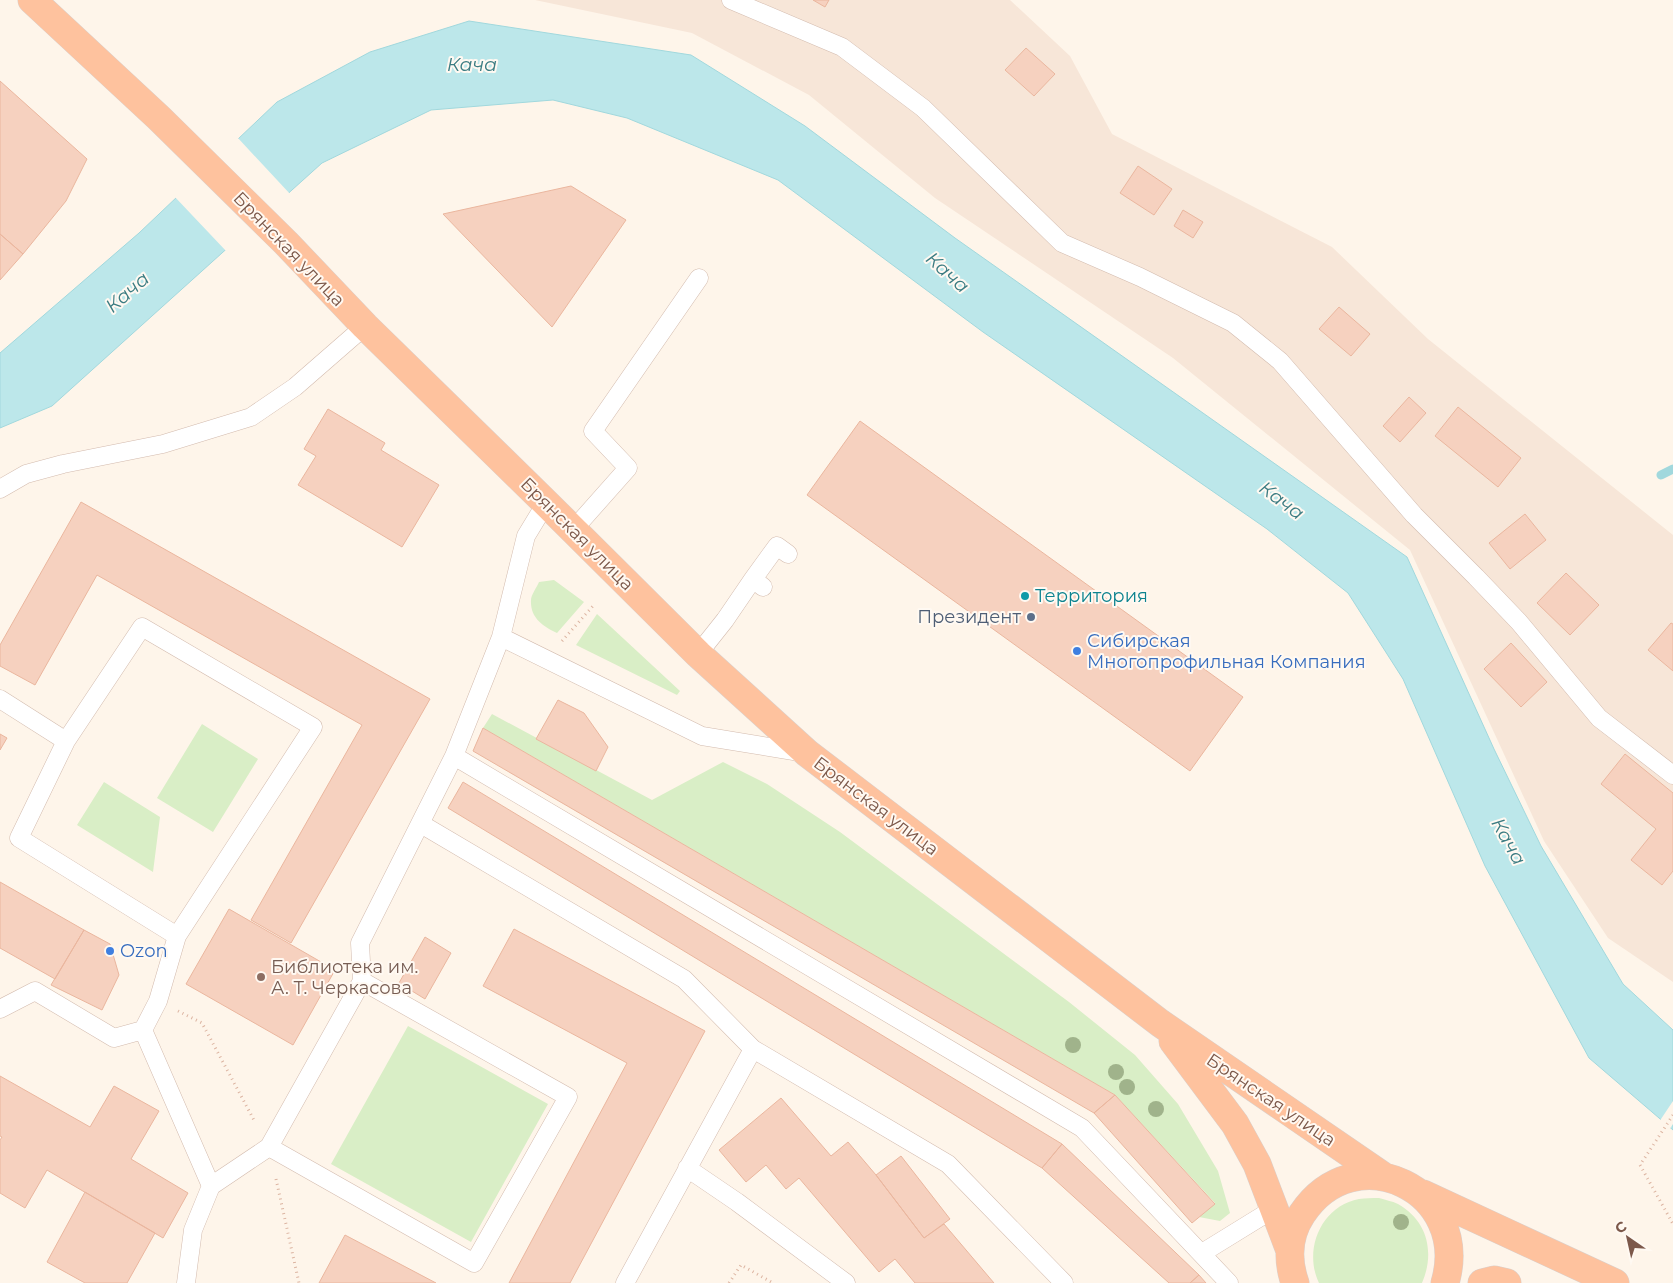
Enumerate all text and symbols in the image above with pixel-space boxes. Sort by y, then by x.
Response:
water label: Кача [447,53,497,76]
street label: Брянская улица [229,187,349,311]
water label: Кача [921,247,974,298]
water label: Кача [101,267,154,318]
street label: Брянская улица [516,473,638,595]
water label: Кача [1255,476,1309,525]
place label: Территория [1035,585,1148,607]
marker: Территория [1019,590,1031,602]
place label: Президент [917,606,1021,628]
marker: Президент [1025,611,1037,623]
place label: Сибирская Многопрофильная Компания [1087,630,1366,673]
marker: Сибирская Многопрофильная Компания [1071,645,1083,657]
street label: Брянская улица [809,752,943,860]
water label: Кача [1486,814,1531,869]
place label: Ozon [120,940,168,962]
marker: Ozon [104,945,116,957]
place label: Библиотека им. А. Т. Черкасова [271,956,418,999]
marker: Библиотека им. А. Т. Черкасова [255,971,267,983]
street label: Брянская улица [1202,1049,1340,1151]
north arrow [1603,1213,1653,1263]
text: С [1611,1217,1630,1238]

